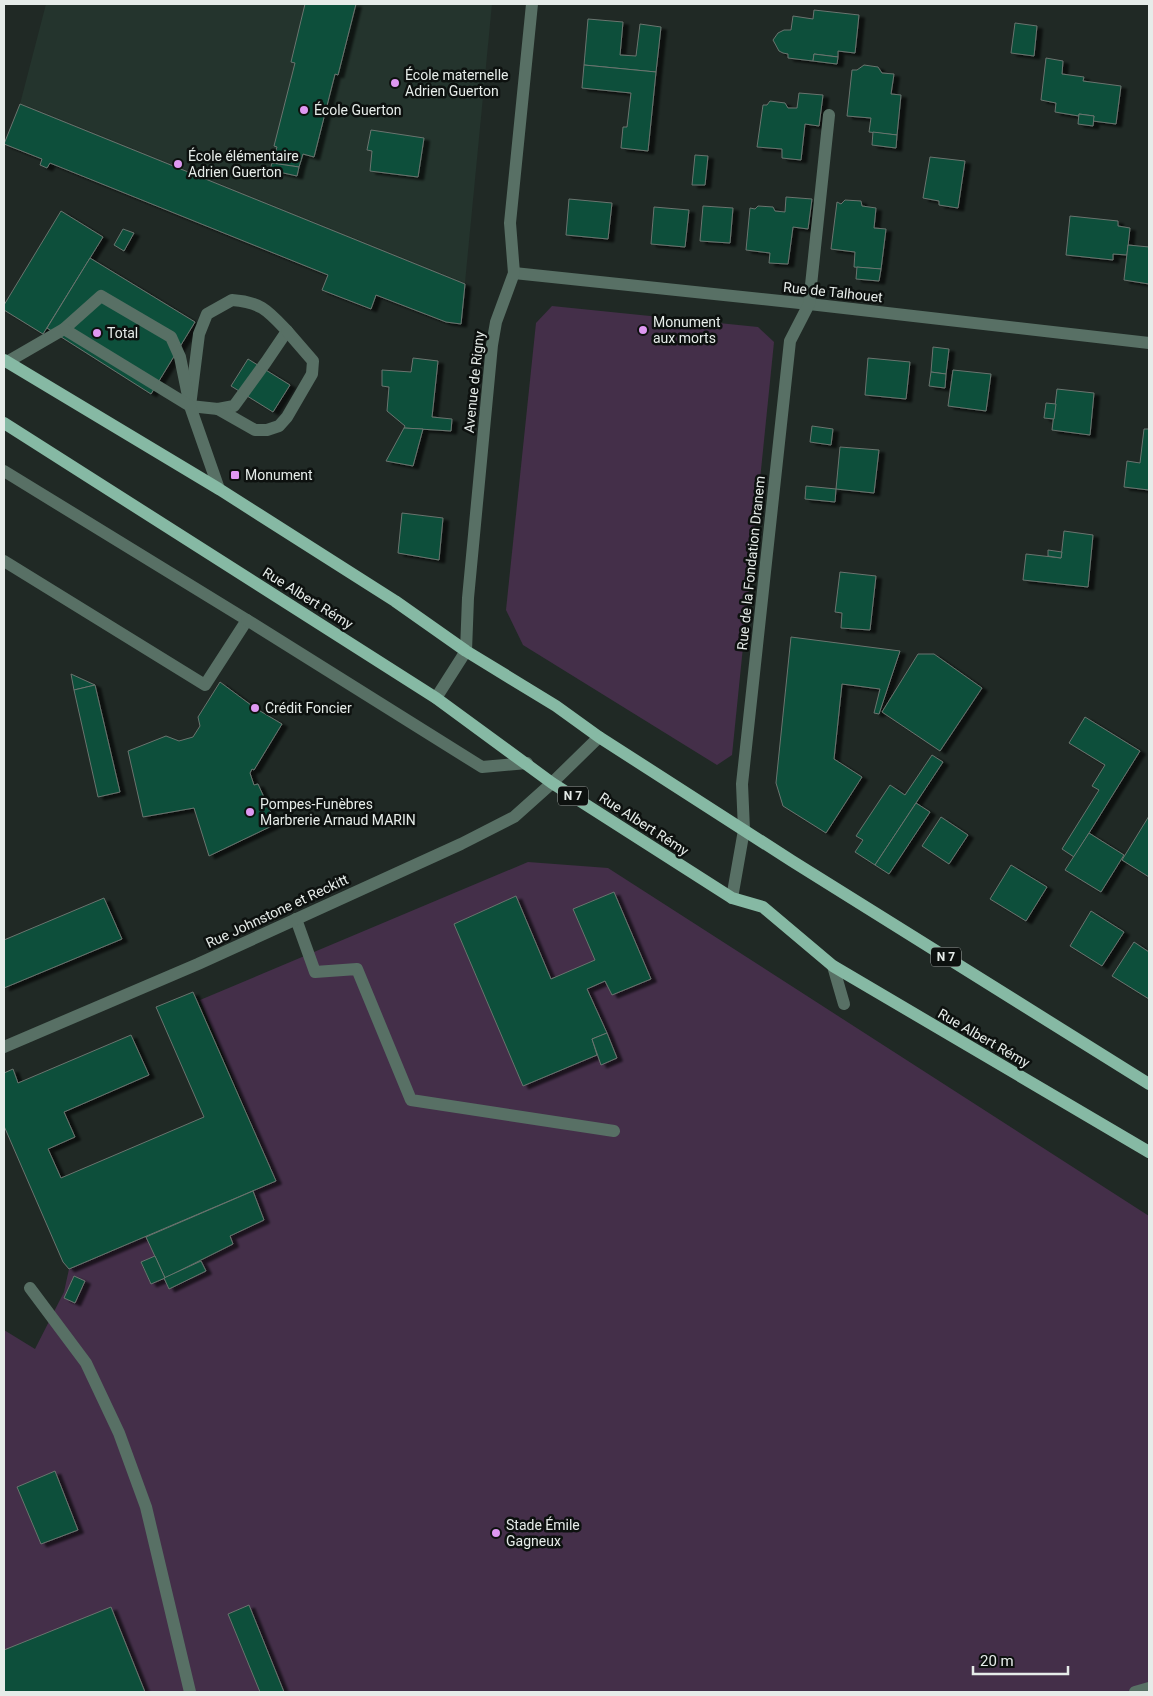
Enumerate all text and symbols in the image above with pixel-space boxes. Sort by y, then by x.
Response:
place label: École maternelle Adrien Guerton [405,66,508,99]
marker: École maternelle Adrien Guerton [389,77,401,89]
place label: École Guerton [314,101,401,118]
marker: École Guerton [298,104,310,116]
place label: École élémentaire Adrien Guerton [188,147,299,180]
marker: École élémentaire Adrien Guerton [172,158,184,170]
street label: Rue de Talhouet [783,279,884,305]
place label: Monument aux morts [653,314,721,346]
marker: Monument aux morts [637,324,649,336]
place label: Total [107,325,138,341]
marker: Total [91,327,103,339]
street label: Avenue de Rigny [461,330,487,434]
place label: Monument [245,467,313,483]
marker: Monument [229,469,241,481]
street label: Rue de la Fondation Dranem [734,475,768,651]
street label: Rue Albert Rémy [260,564,356,632]
place label: Crédit Foncier [265,700,352,716]
marker: Crédit Foncier [249,702,261,714]
road number: N 7 [558,786,588,806]
street label: Rue Albert Rémy [596,789,692,859]
place label: Pompes-Funèbres Marbrerie Arnaud MARIN [260,796,416,828]
marker: Pompes-Funèbres Marbrerie Arnaud MARIN [244,806,256,818]
street label: Rue Johnstone et Reckitt [203,871,351,951]
road number: N 7 [931,948,961,966]
street label: Rue Albert Rémy [935,1005,1033,1071]
place label: Stade Émile Gagneux [506,1516,580,1549]
marker: Stade Émile Gagneux [490,1527,502,1539]
scale bar [973,1644,1068,1676]
text: 20 m [980,1652,1014,1670]

